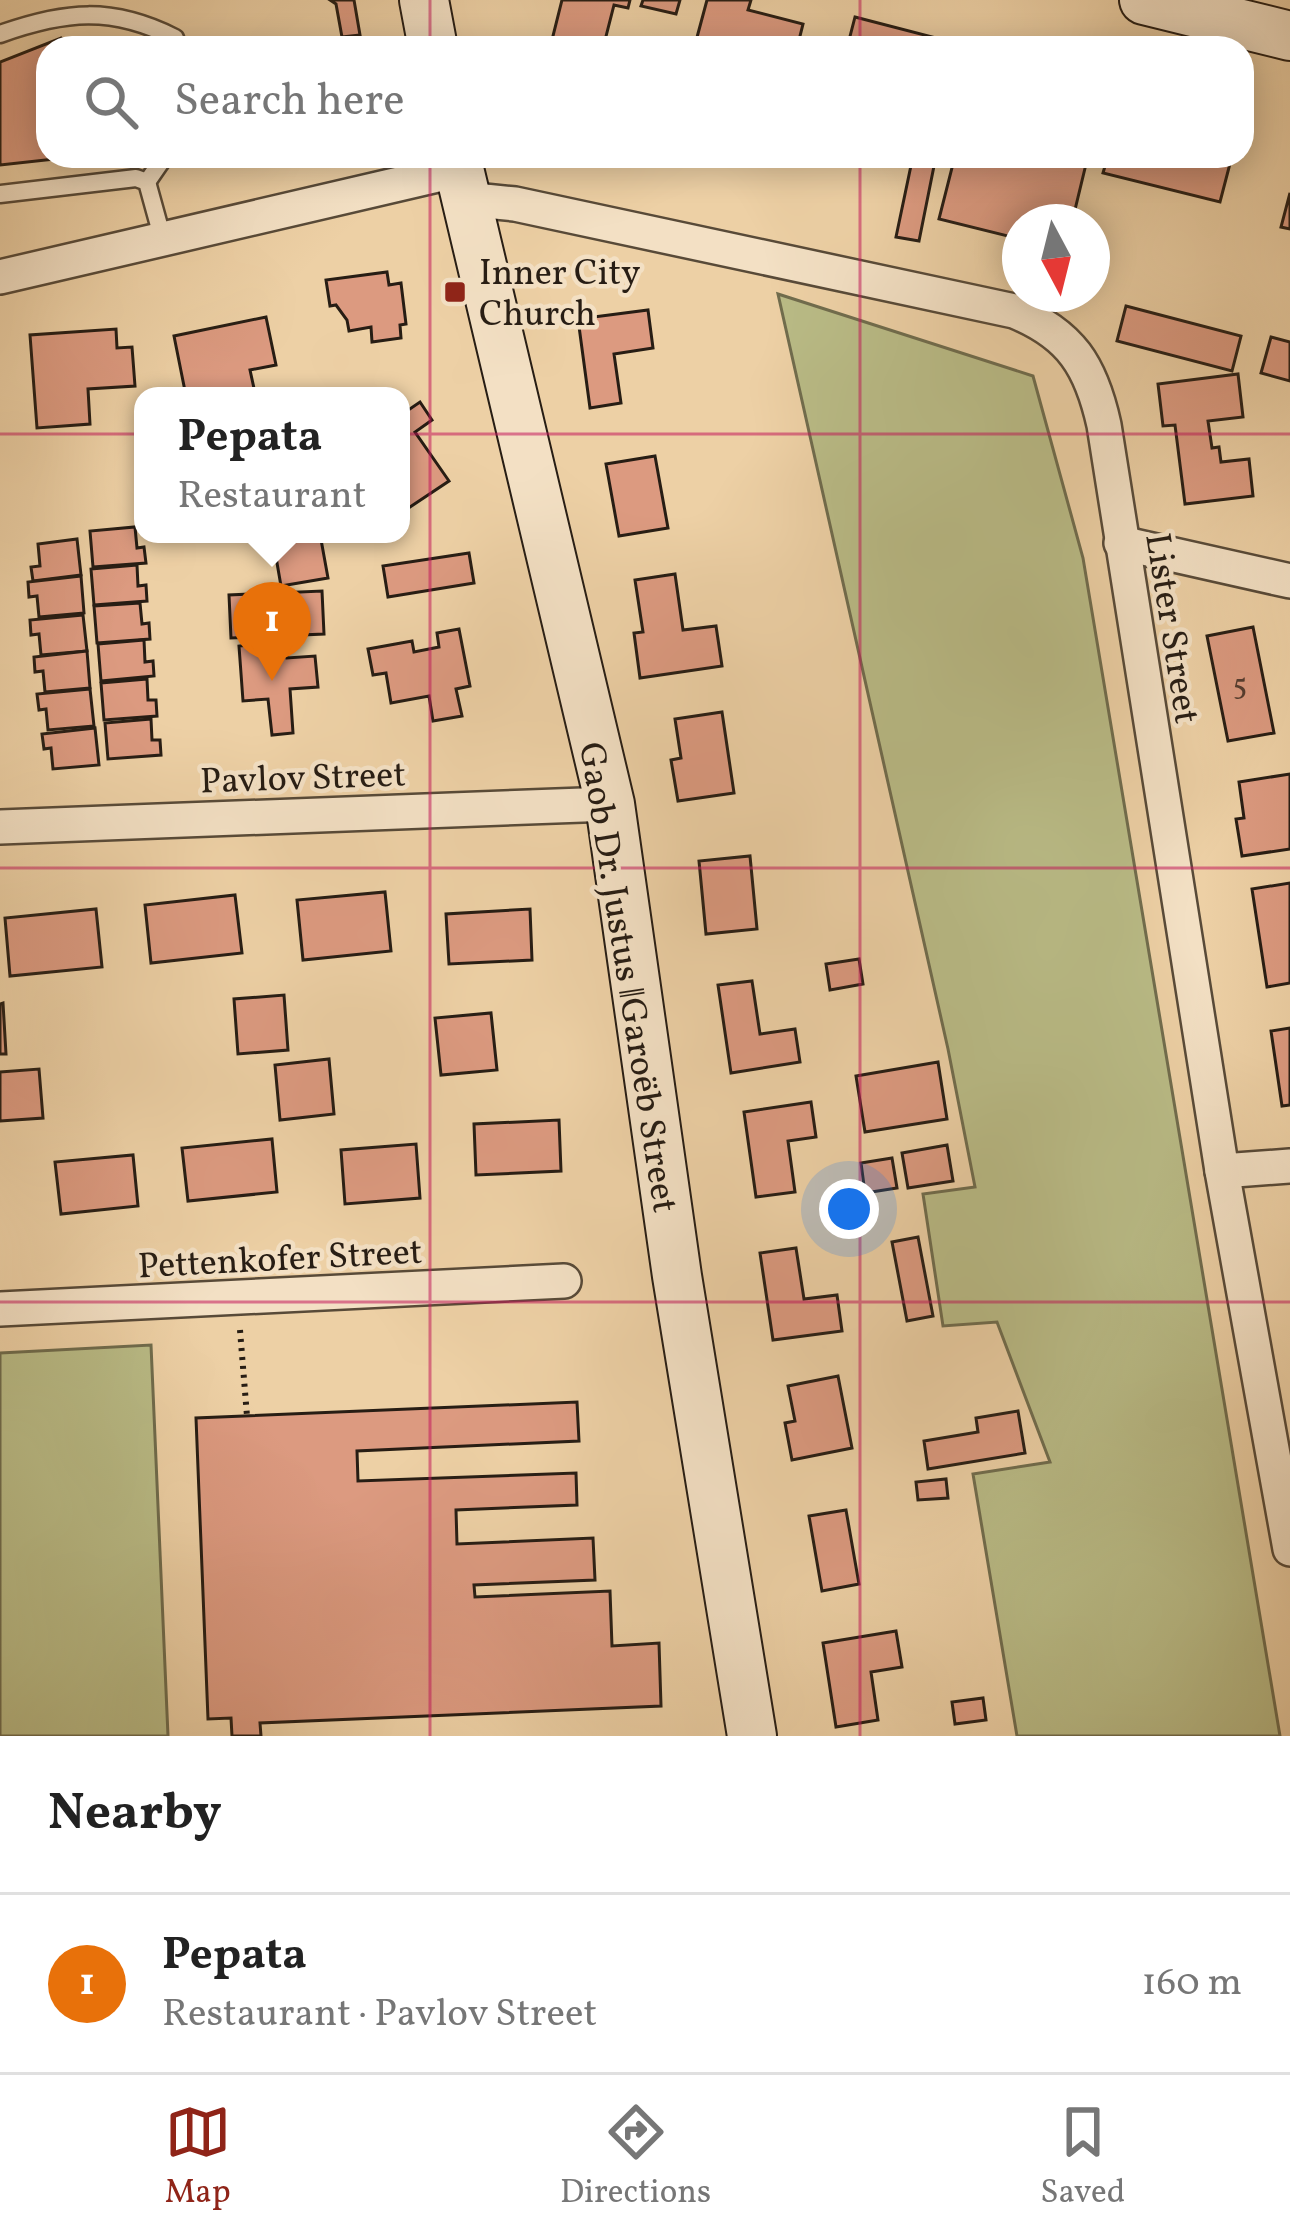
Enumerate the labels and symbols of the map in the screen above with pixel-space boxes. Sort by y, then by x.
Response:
north arrow [1002,204,1110,312]
place label: Inner City Church [479,250,641,341]
marker: Inner City Church [442,279,468,305]
street label: Lister Street [1130,530,1210,728]
pin: 1 [233,582,311,681]
house number: 5 [1233,665,1247,707]
street label: Gaob Dr. Justus ǁGaroëb Street [564,739,688,1216]
street label: Pavlov Street [199,751,407,809]
your location [819,1179,879,1239]
street label: Pettenkofer Street [137,1229,424,1293]

